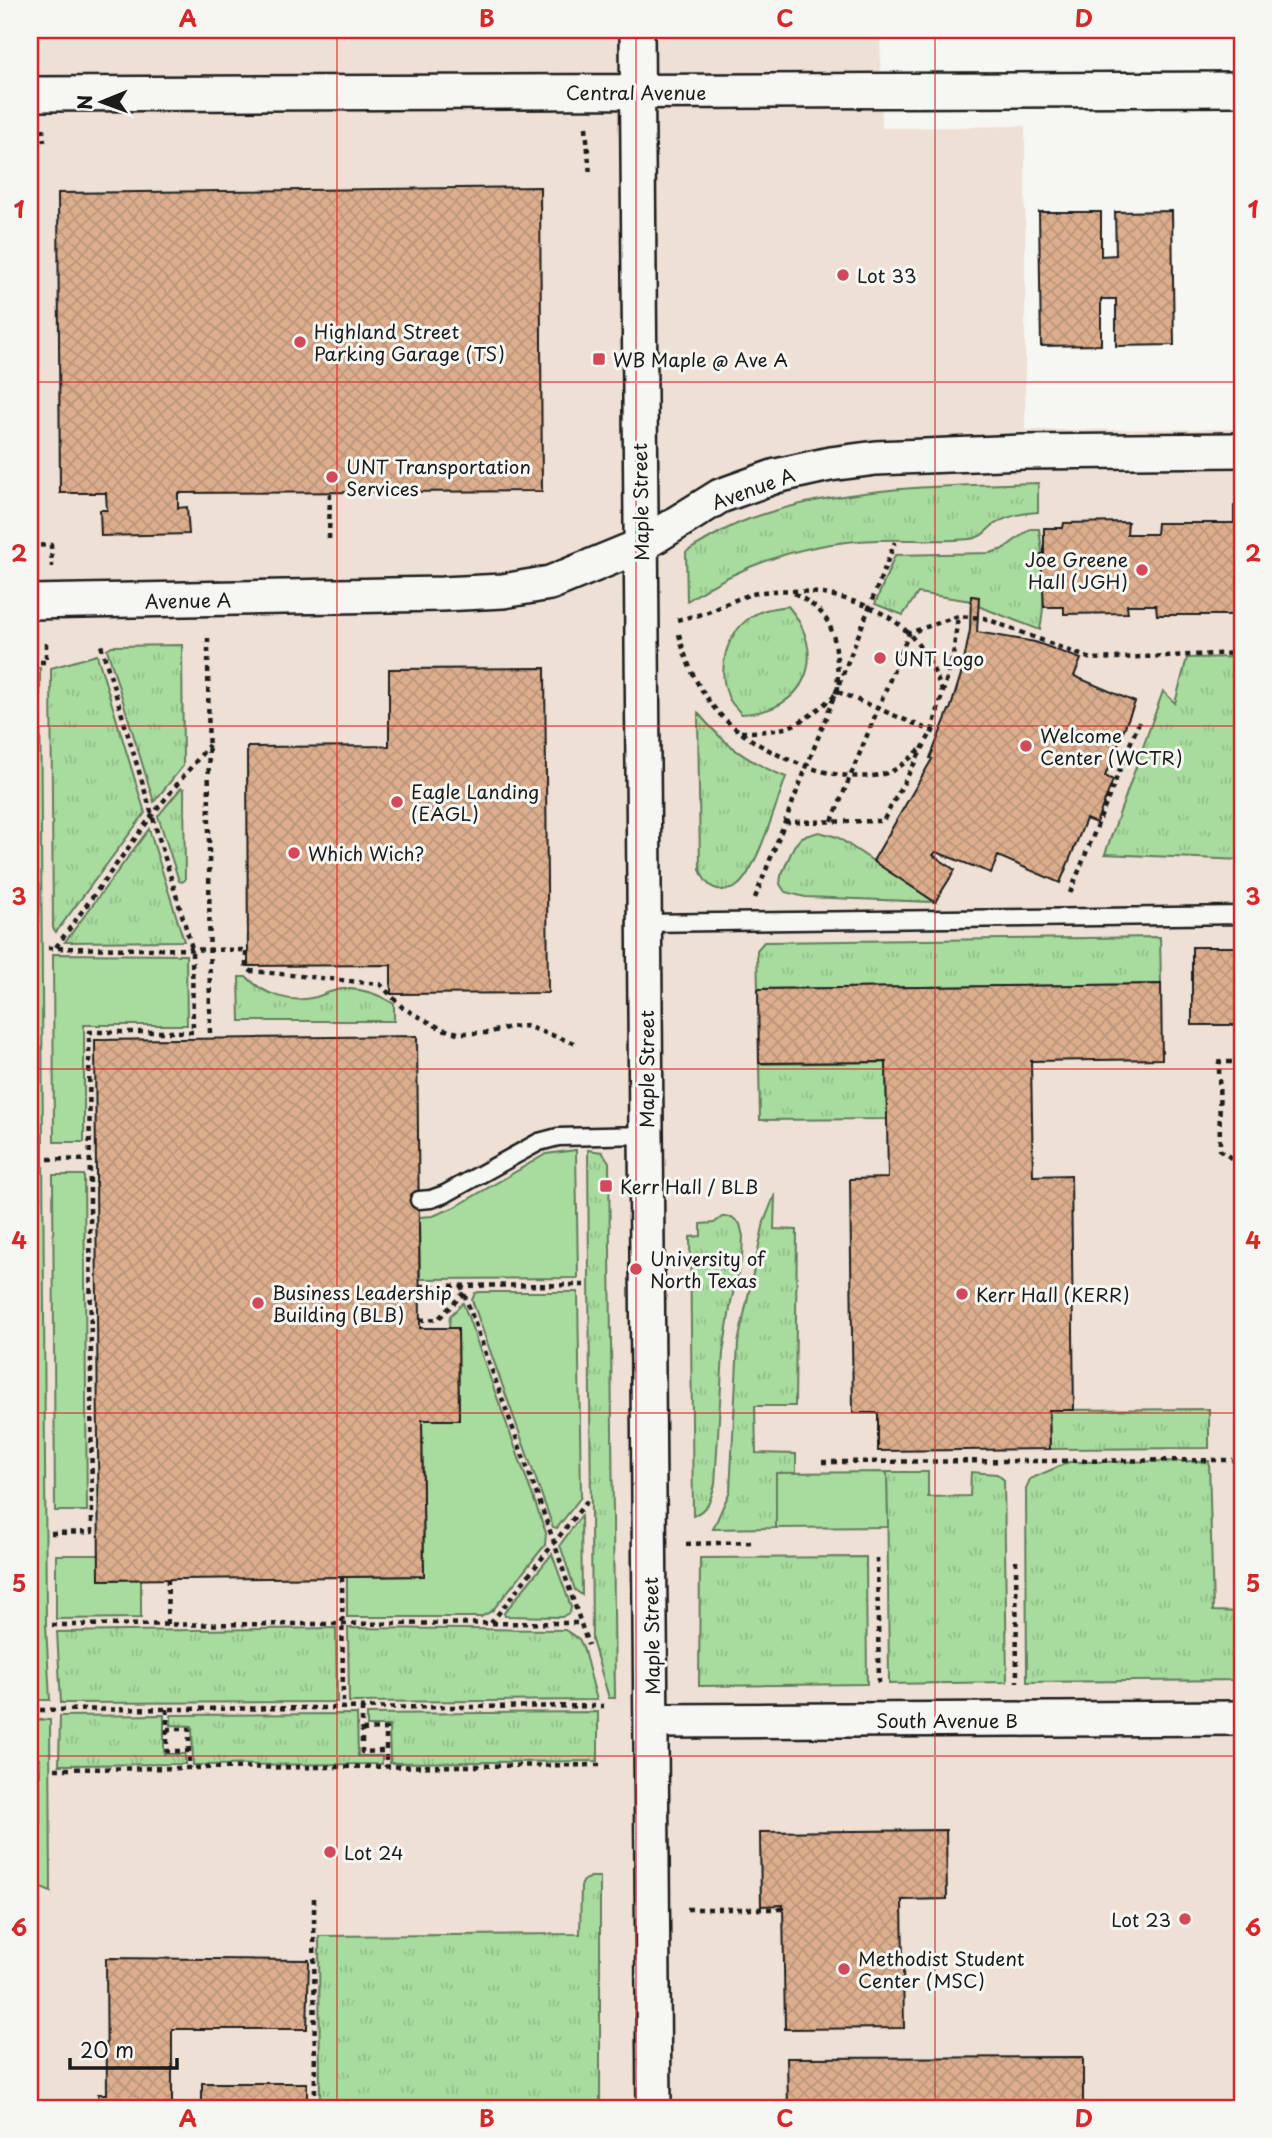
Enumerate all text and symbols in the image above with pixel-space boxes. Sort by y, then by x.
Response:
text: A [179,0,197,35]
text: B [479,0,495,35]
text: C [776,0,794,35]
text: D [1075,0,1093,35]
north arrow [66,66,136,136]
street label: Central Avenue [566,78,706,106]
text: N [70,95,98,110]
text: 1 [14,191,25,226]
text: 1 [1248,191,1259,226]
place label: Lot 33 [857,261,917,289]
marker: Lot 33 [835,267,851,283]
place label: Highland Street Parking Garage (TS) [314,317,505,367]
marker: Highland Street Parking Garage (TS) [292,334,308,350]
place label: WB Maple @ Ave A [613,345,788,373]
marker: WB Maple @ Ave A [591,351,607,367]
street label: Maple Street [625,443,655,561]
place label: UNT Transportation Services [346,452,531,502]
street label: Avenue A [708,460,798,516]
marker: UNT Transportation Services [324,469,340,485]
text: 2 [11,535,27,570]
text: 2 [1245,535,1261,570]
place label: Joe Greene Hall (JGH) [1025,545,1128,595]
marker: Joe Greene Hall (JGH) [1134,562,1150,578]
street label: Avenue A [145,585,231,615]
place label: UNT Logo [894,644,984,672]
marker: UNT Logo [872,650,888,666]
place label: Welcome Center (WCTR) [1040,721,1183,771]
marker: Welcome Center (WCTR) [1018,738,1034,754]
place label: Eagle Landing (EAGL) [411,777,539,827]
marker: Eagle Landing (EAGL) [389,794,405,810]
place label: Which Wich? [308,839,424,867]
marker: Which Wich? [286,845,302,861]
text: 3 [11,878,27,913]
text: 3 [1245,878,1261,913]
street label: Maple Street [632,1010,660,1128]
place label: Kerr Hall / BLB [620,1172,758,1200]
marker: Kerr Hall / BLB [598,1178,614,1194]
text: 4 [11,1222,27,1257]
text: 4 [1245,1222,1261,1257]
place label: University of North Texas [650,1244,766,1294]
marker: University of North Texas [628,1261,644,1277]
place label: Business Leadership Building (BLB) [272,1278,452,1328]
place label: Kerr Hall (KERR) [976,1280,1130,1308]
marker: Kerr Hall (KERR) [954,1286,970,1302]
marker: Business Leadership Building (BLB) [250,1295,266,1311]
text: 5 [12,1565,26,1600]
text: 5 [1246,1565,1260,1600]
street label: Maple Street [636,1577,666,1695]
street label: South Avenue B [876,1706,1018,1734]
place label: Lot 24 [344,1838,404,1866]
marker: Lot 24 [322,1844,338,1860]
place label: Lot 23 [1111,1905,1171,1933]
text: 6 [11,1909,27,1944]
text: 6 [1245,1909,1261,1944]
marker: Lot 23 [1177,1911,1193,1927]
place label: Methodist Student Center (MSC) [858,1944,1025,1994]
marker: Methodist Student Center (MSC) [836,1961,852,1977]
scale bar [70,2026,177,2070]
text: 20 m [80,2033,134,2065]
text: A [179,2100,197,2135]
text: B [479,2100,495,2135]
text: C [776,2100,794,2135]
text: D [1075,2100,1093,2135]

